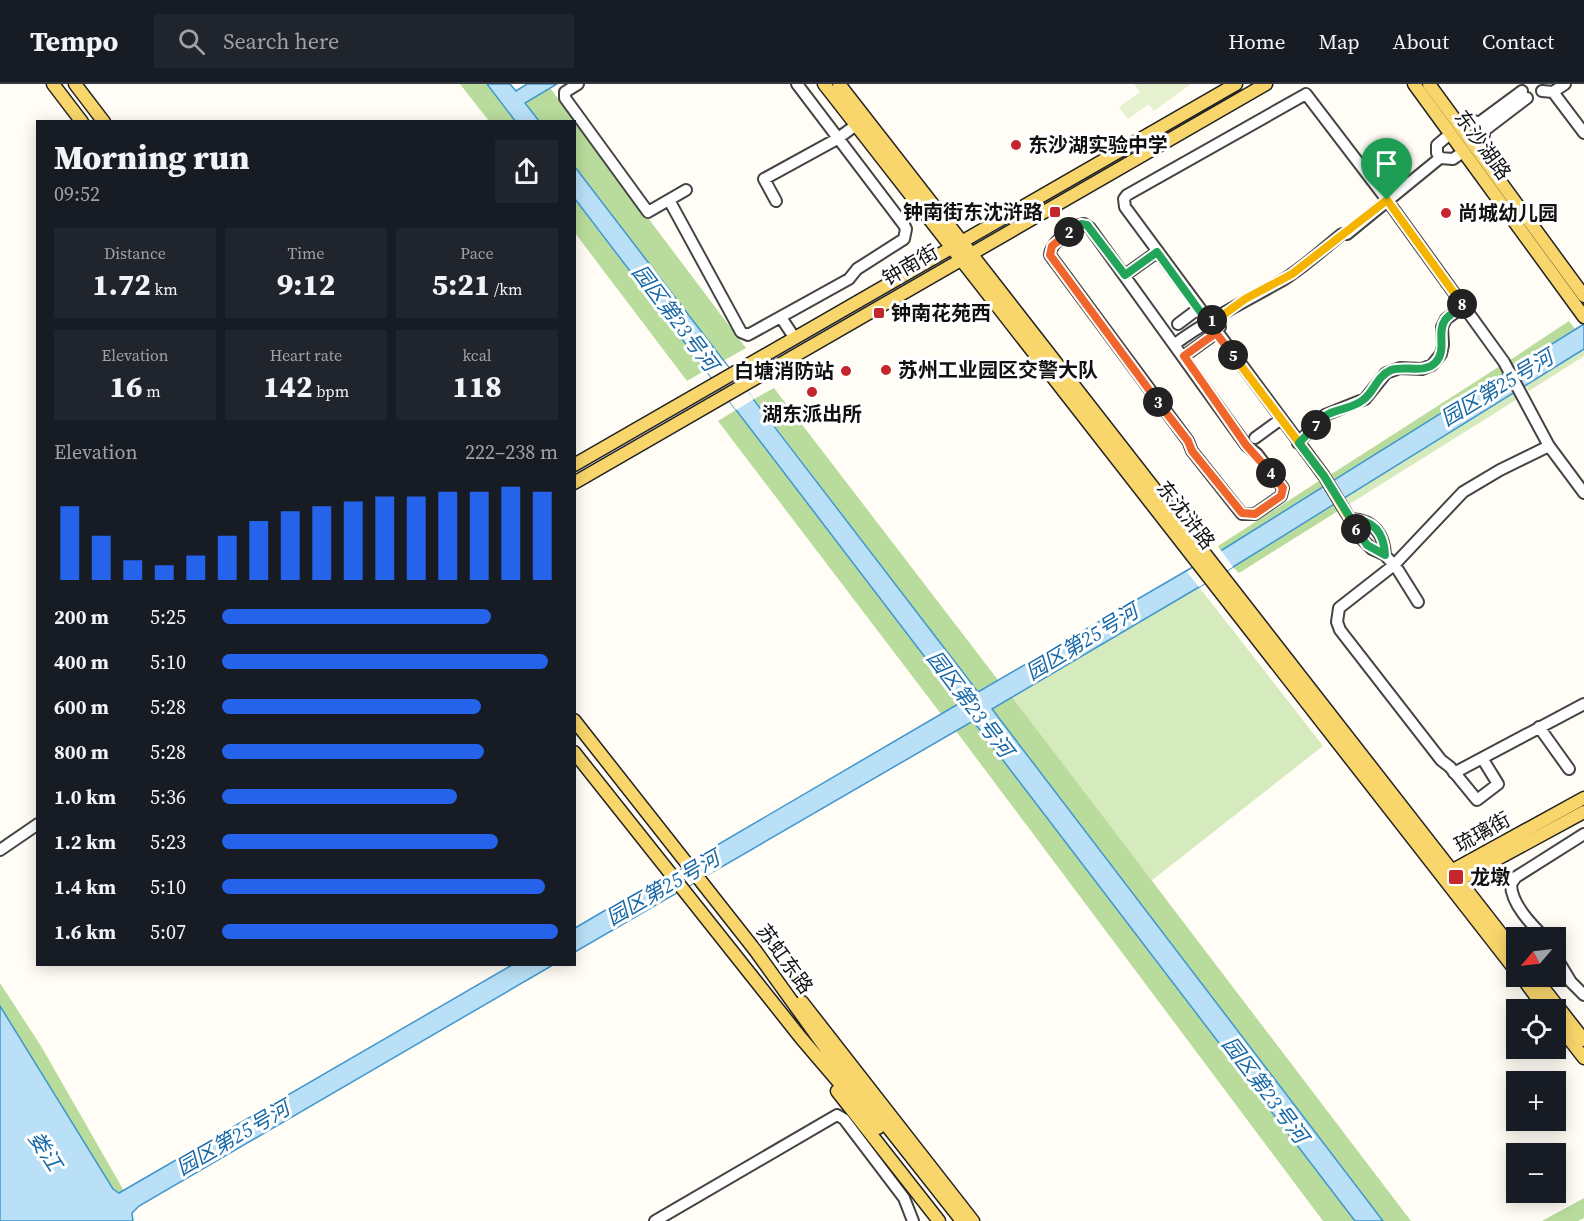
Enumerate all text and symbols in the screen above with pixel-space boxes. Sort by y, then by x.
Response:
search box [154,14,574,68]
text: Tempo [30,22,118,60]
icon: search [175,25,208,58]
text: Search here [223,26,339,56]
text: Home [1228,27,1286,56]
text: Map [1319,27,1360,56]
text: About [1393,27,1449,56]
text: Contact [1482,27,1554,56]
street label: 东沙湖路 [1448,104,1518,186]
place label: 东沙湖实验中学 [1028,131,1168,159]
text: Morning run [54,135,250,180]
marker: 东沙湖实验中学 [1009,138,1023,152]
pin [1361,138,1412,200]
button: share [495,140,558,203]
icon: arrive [1370,147,1403,180]
text: 09:52 [54,180,100,208]
place label: 钟南街东沈浒路 [903,198,1043,226]
place label: 尚城幼儿园 [1458,199,1558,227]
marker: 钟南街东沈浒路 [1048,205,1062,219]
marker: 尚城幼儿园 [1439,206,1453,220]
pin: 2 [1054,217,1084,247]
text: 2 [1065,221,1073,243]
street label: 钟南街 [877,238,943,292]
text: Distance [104,242,166,264]
text: Time [287,242,325,264]
text: Pace [460,242,494,264]
water label: 园区第23号河 [626,258,727,380]
text: 1.72 [92,264,151,305]
text: 9:12 [277,264,335,305]
text: 5:21 [432,264,490,305]
text: km [151,278,178,300]
text: /km [490,278,522,300]
pin: 8 [1447,289,1477,319]
text: 8 [1458,293,1466,315]
place label: 钟南花苑西 [891,299,991,327]
pin: 1 [1197,305,1227,335]
marker: 钟南花苑西 [872,306,886,320]
text: 1 [1208,309,1216,331]
pin: 5 [1218,340,1248,370]
water label: 园区第25号河 [1435,341,1562,433]
text: Elevation [102,344,168,366]
text: Heart rate [270,344,342,366]
text: kcal [462,344,492,366]
text: 5 [1229,344,1237,366]
place label: 苏州工业园区交警大队 [898,356,1098,384]
place label: 白塘消防站 [734,357,834,385]
marker: 苏州工业园区交警大队 [879,363,893,377]
marker: 白塘消防站 [839,364,853,378]
text: 16 [109,366,142,407]
text: 142 [263,366,313,407]
text: 118 [452,366,502,407]
text: m [142,380,161,402]
text: bpm [313,380,349,402]
marker: 湖东派出所 [805,385,819,399]
pin: 3 [1143,387,1173,417]
text: 3 [1154,391,1162,413]
place label: 湖东派出所 [762,400,862,428]
pin: 7 [1301,410,1331,440]
text: 7 [1312,414,1320,436]
text: Elevation [54,438,138,466]
text: 222–238 m [465,438,558,466]
pin: 4 [1256,458,1286,488]
text: 4 [1267,462,1275,484]
street label: 东沈浒路 [1150,475,1222,555]
pin: 6 [1341,514,1371,544]
text: 6 [1352,518,1360,540]
water label: 园区第25号河 [1020,595,1147,687]
text: 200 m [54,603,109,631]
text: 5:25 [150,603,186,631]
water label: 园区第23号河 [921,644,1022,766]
text: 400 m [54,648,109,676]
text: 5:10 [150,648,186,676]
text: 600 m [54,693,109,721]
text: 5:28 [150,693,186,721]
text: 800 m [54,738,109,766]
text: 5:28 [150,738,186,766]
text: 1.0 km [54,783,116,811]
text: 5:36 [150,783,186,811]
street label: 琉璃街 [1449,805,1515,859]
text: 1.2 km [54,828,116,856]
text: 5:23 [150,828,186,856]
water label: 园区第25号河 [601,841,728,932]
place label: 龙墩 [1470,863,1510,891]
marker: 龙墩 [1447,868,1465,886]
text: 1.4 km [54,873,116,901]
text: 5:10 [150,873,186,901]
text: 1.6 km [54,918,116,946]
text: 5:07 [150,918,186,946]
street label: 苏虹东路 [750,918,820,1000]
north arrow [1506,927,1566,987]
map controls [1506,927,1566,1203]
button: locate [1506,999,1566,1059]
water label: 园区第23号河 [1216,1030,1317,1152]
button: + [1506,1071,1566,1131]
water label: 园区第25号河 [171,1091,298,1182]
water label: 娄江 [22,1125,70,1178]
button: − [1506,1143,1566,1203]

